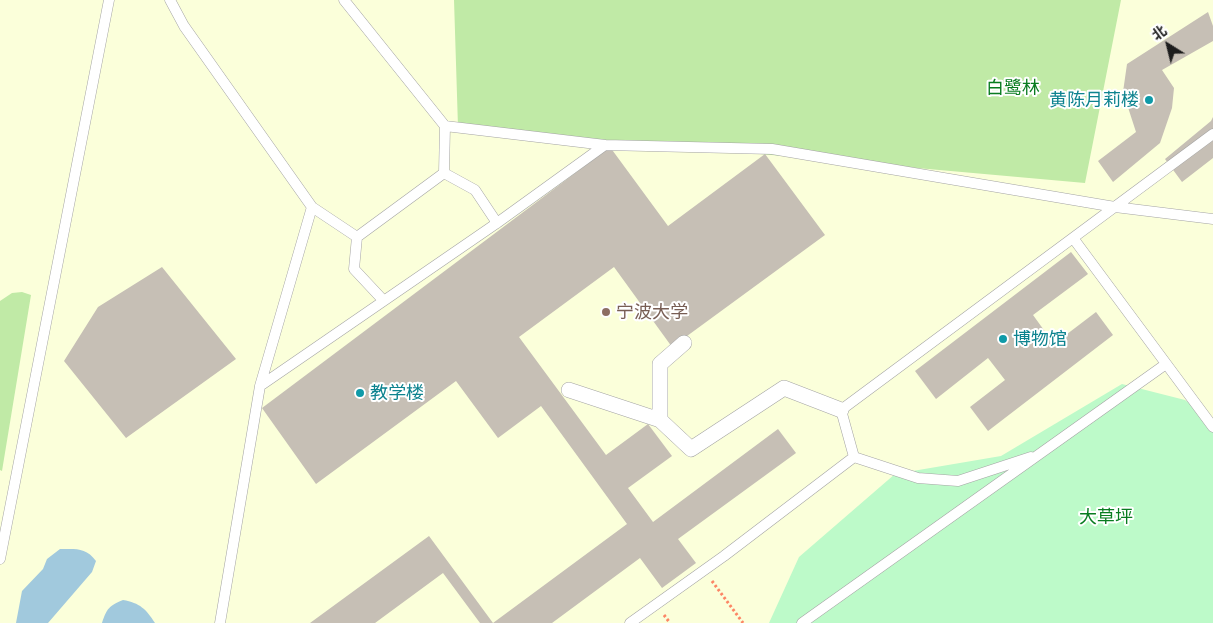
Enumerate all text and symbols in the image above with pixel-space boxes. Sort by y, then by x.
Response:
north arrow [1143,20,1193,70]
text: 北 [1149,22,1170,43]
park label: 白鹭林 [986,77,1040,99]
place label: 黄陈月莉楼 [1049,89,1139,111]
marker: 黄陈月莉楼 [1143,94,1155,106]
place label: 宁波大学 [616,301,688,323]
marker: 宁波大学 [600,306,612,318]
place label: 博物馆 [1013,328,1067,350]
marker: 博物馆 [997,333,1009,345]
place label: 教学楼 [370,382,424,404]
marker: 教学楼 [354,387,366,399]
park label: 大草坪 [1079,506,1133,528]

